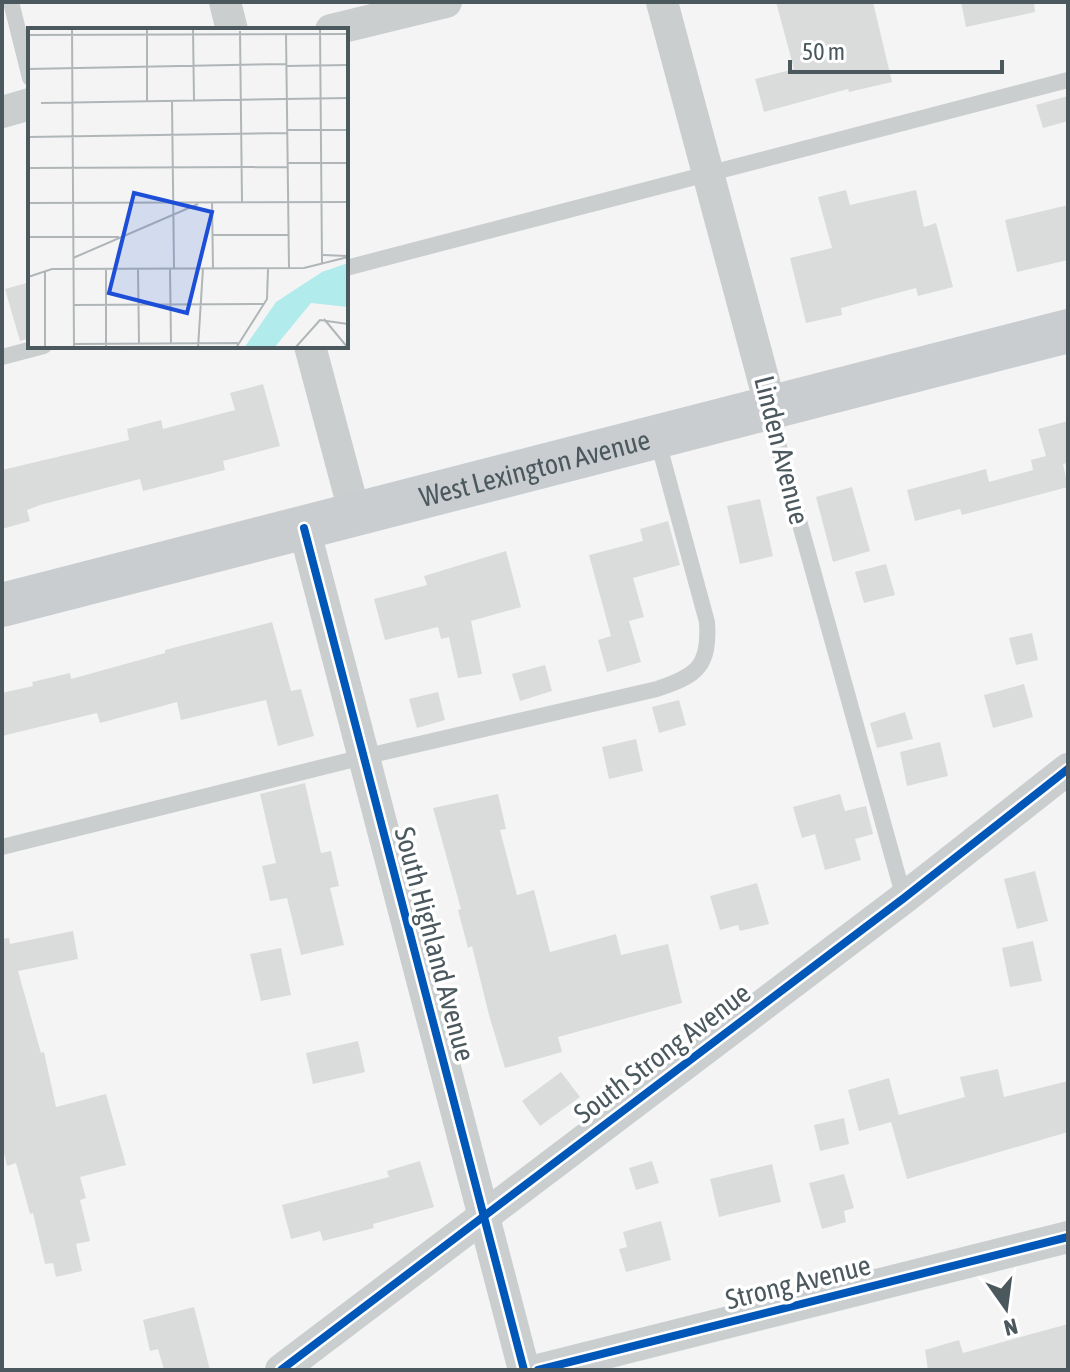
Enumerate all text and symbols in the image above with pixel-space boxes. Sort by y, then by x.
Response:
scale bar [790,24,1002,74]
inset map [28,28,348,348]
text: 50 m [802,38,845,65]
street label: Linden Avenue [748,373,816,527]
street label: West Lexington Avenue [416,423,653,513]
street label: South Highland Avenue [388,824,482,1064]
street label: South Strong Avenue [568,976,756,1130]
street label: Strong Avenue [722,1249,874,1315]
north arrow [966,1268,1046,1348]
text: N [1001,1313,1020,1342]

